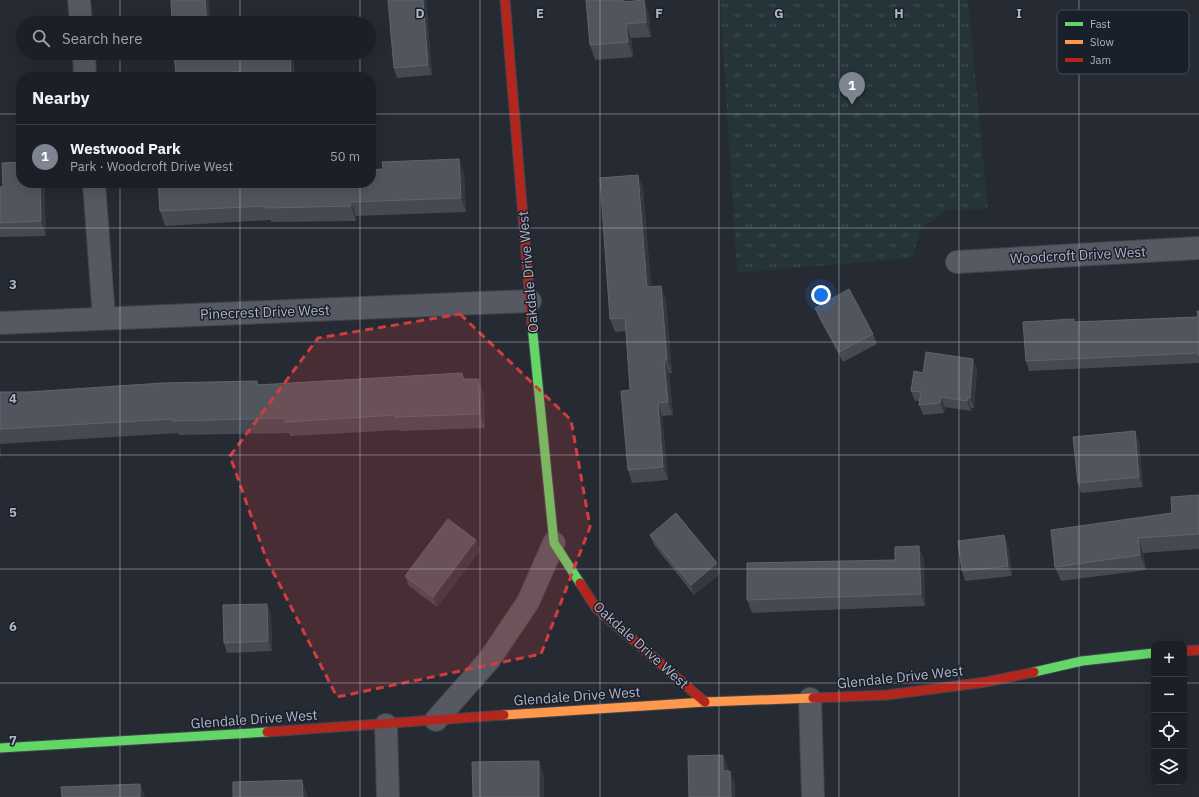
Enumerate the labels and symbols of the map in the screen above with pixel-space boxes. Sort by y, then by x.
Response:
text: D [415,5,425,22]
text: E [536,5,544,22]
text: F [655,5,663,22]
text: G [774,5,784,22]
text: H [894,5,904,22]
text: I [1016,5,1022,22]
legend [1057,10,1189,74]
text: Fast [1090,17,1111,31]
text: Slow [1090,35,1114,49]
text: Jam [1090,53,1111,67]
pin: 1 [839,72,865,105]
street label: Oakdale Drive West [514,210,542,334]
street label: Woodcroft Drive West [1010,242,1146,268]
text: 3 [9,276,17,293]
your location [811,285,831,305]
street label: Pinecrest Drive West [200,301,330,323]
text: 4 [9,390,17,407]
text: 5 [9,504,17,521]
street label: Oakdale Drive West [590,597,693,693]
text: 6 [9,618,17,635]
street label: Glendale Drive West [836,661,964,693]
street label: Glendale Drive West [513,683,641,709]
street label: Glendale Drive West [190,706,318,732]
text: 7 [9,732,17,749]

